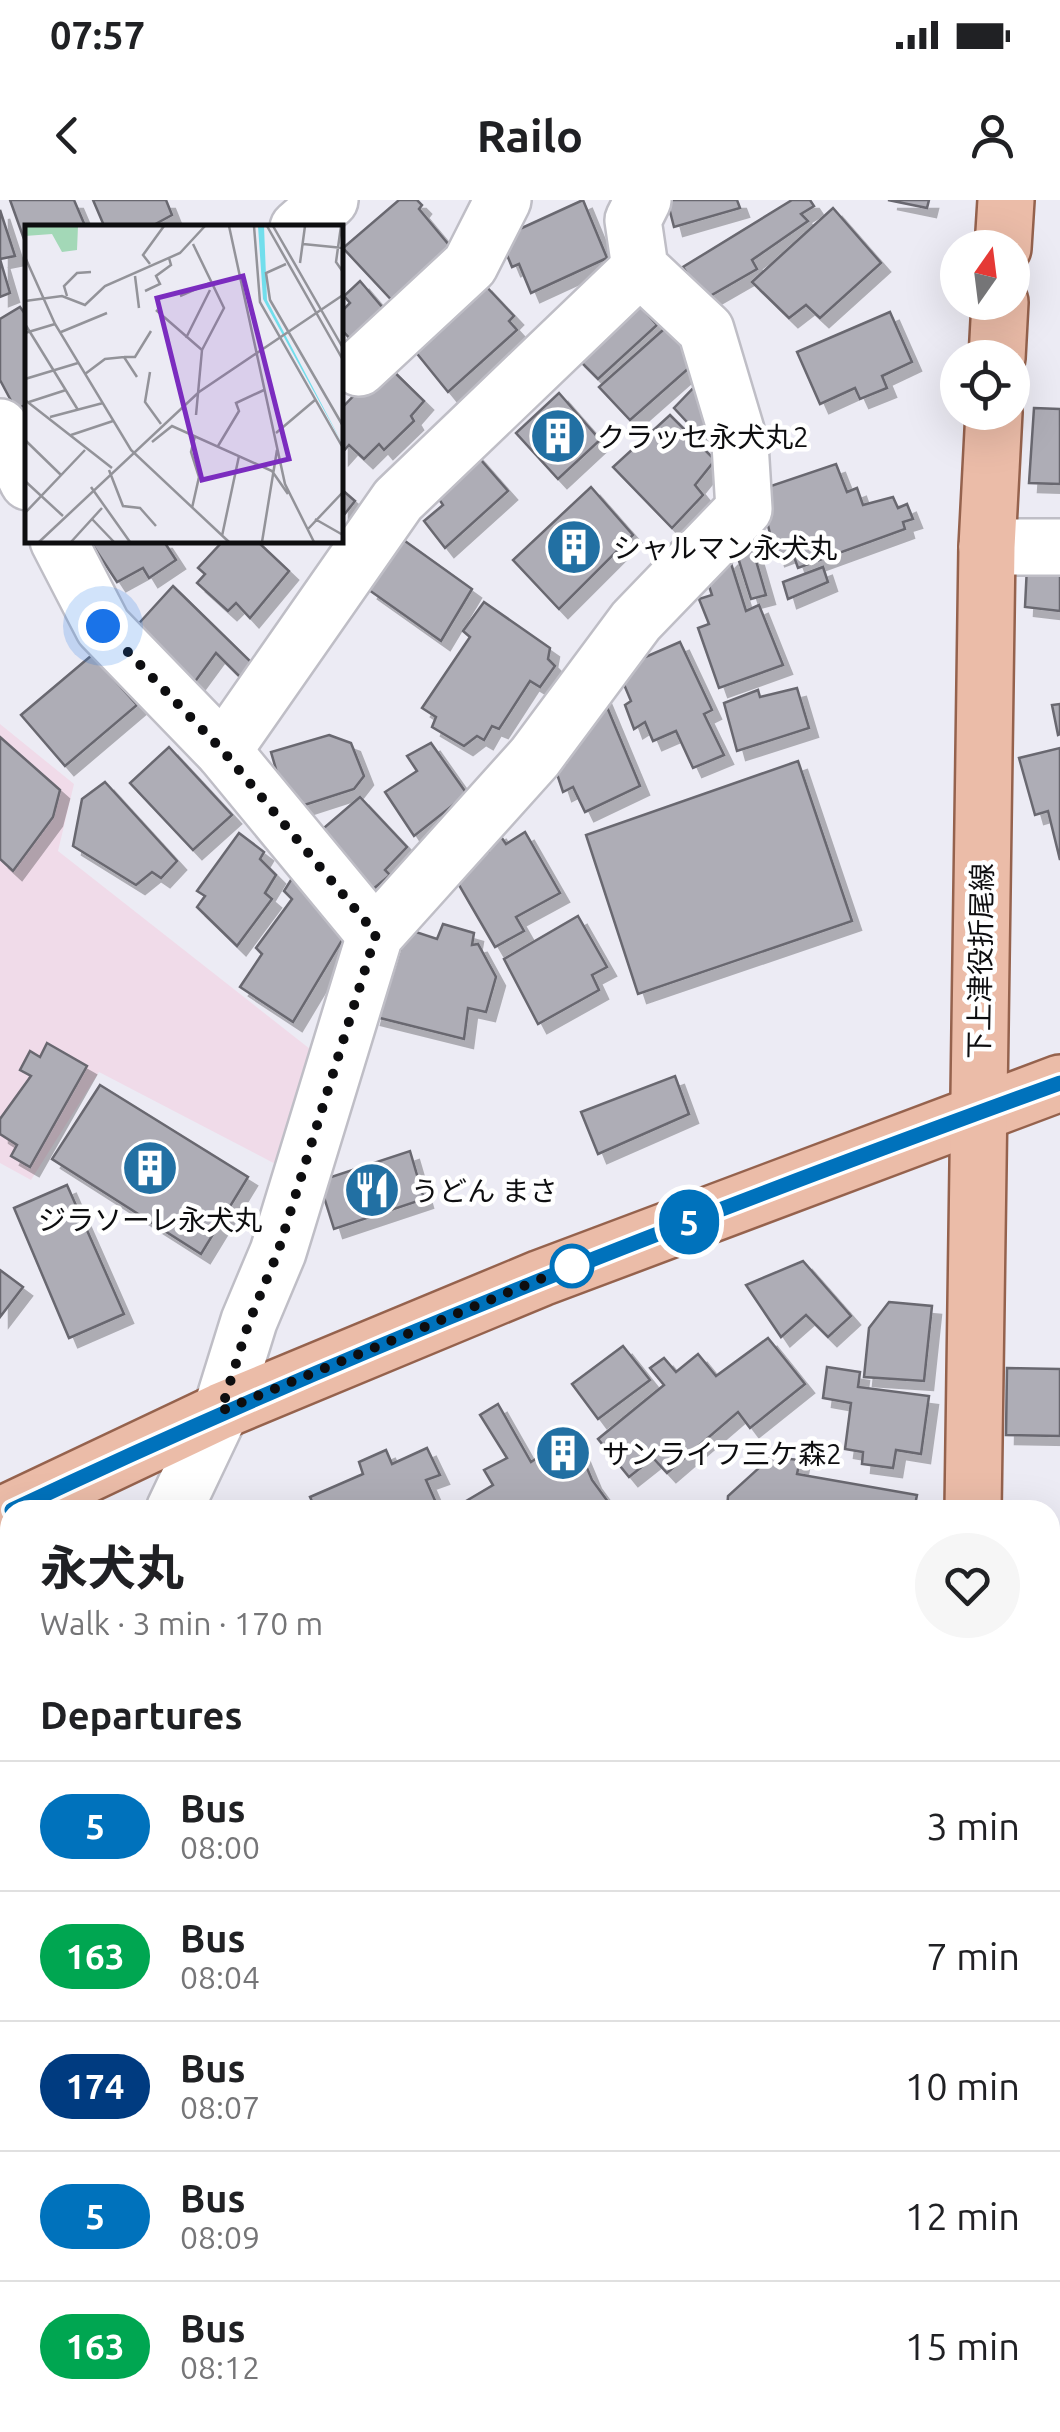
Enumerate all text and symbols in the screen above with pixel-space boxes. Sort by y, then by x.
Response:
text: 07:57 [50,14,145,56]
icon: back [40,108,95,163]
icon: person [965,108,1020,163]
text: Railo [477,110,583,161]
inset map [25,225,342,542]
north arrow [940,230,1030,320]
map controls [940,230,1030,430]
button: locate [940,340,1030,430]
building icon: クラッセ永犬丸2 [528,406,588,466]
place label: クラッセ永犬丸2 [597,421,809,452]
building icon: シャルマン永犬丸 [544,517,604,577]
place label: シャルマン永犬丸 [613,532,837,563]
your location [78,601,128,651]
street label: 下上津役折尾線 [963,863,997,1059]
building icon: ジラソーレ永犬丸 [120,1138,180,1198]
restaurant icon: うどん まさ [342,1160,402,1220]
place label: うどん まさ [411,1175,557,1206]
line badge: 5 [656,1190,722,1254]
text: 5 [679,1202,699,1242]
place label: ジラソーレ永犬丸 [38,1204,262,1235]
unlabelled marker [551,1245,593,1287]
building icon: サンライフ三ケ森2 [533,1423,593,1483]
place label: サンライフ三ケ森2 [602,1438,842,1469]
button: heart [915,1533,1020,1638]
text: 永犬丸 [40,1540,184,1594]
text: Walk · 3 min · 170 m [40,1605,323,1641]
text: Departures [40,1694,242,1736]
text: Bus [180,1787,245,1829]
text: 3 min [926,1805,1020,1847]
text: 5 [85,1806,105,1846]
text: 08:00 [180,1829,260,1865]
text: Bus [180,1917,245,1959]
text: 7 min [926,1935,1020,1977]
text: 163 [65,1936,125,1976]
text: 08:04 [180,1959,260,1995]
text: Bus [180,2047,245,2089]
text: 10 min [905,2065,1020,2107]
text: 174 [65,2066,125,2106]
text: 08:07 [180,2089,260,2125]
text: Bus [180,2177,245,2219]
text: 12 min [905,2195,1020,2237]
text: 5 [85,2196,105,2236]
text: 08:09 [180,2219,260,2255]
text: Bus [180,2307,245,2349]
text: 15 min [905,2325,1020,2367]
text: 163 [65,2326,125,2366]
text: 08:12 [180,2349,260,2385]

